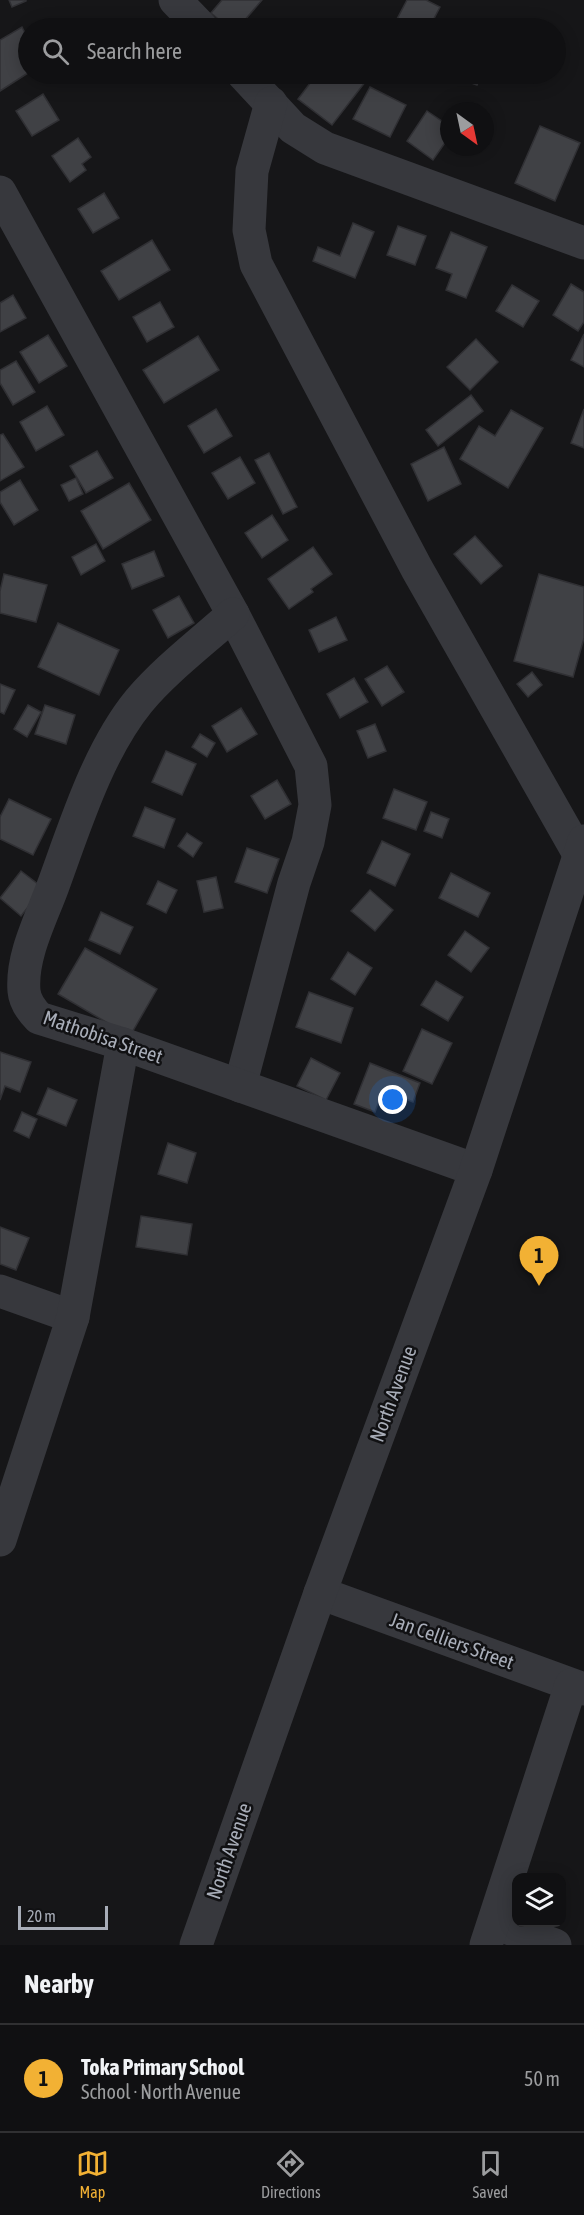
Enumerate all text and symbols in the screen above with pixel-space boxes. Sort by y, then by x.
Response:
search box [18,18,566,84]
icon: search [39,35,72,68]
text: Search here [87,38,182,64]
north arrow [440,102,494,156]
street label: Mathobisa Street [41,1005,166,1068]
your location [378,1085,407,1114]
pin: 1 [520,1236,558,1286]
street label: North Avenue [365,1343,421,1445]
street label: Jan Celliers Street [387,1607,517,1674]
street label: North Avenue [201,1800,256,1902]
map controls [512,1873,566,1927]
button: layers [512,1873,566,1927]
scale bar [18,1903,108,1930]
text: 20 m [27,1907,56,1925]
text: Nearby [24,1969,94,1999]
text: Toka Primary School [81,2054,244,2080]
text: 1 [39,2067,48,2090]
text: 50 m [524,2067,560,2090]
text: School · North Avenue [81,2080,241,2103]
tab: Map [76,2147,109,2201]
tab: Directions [261,2147,321,2201]
tab: Saved [473,2147,508,2201]

